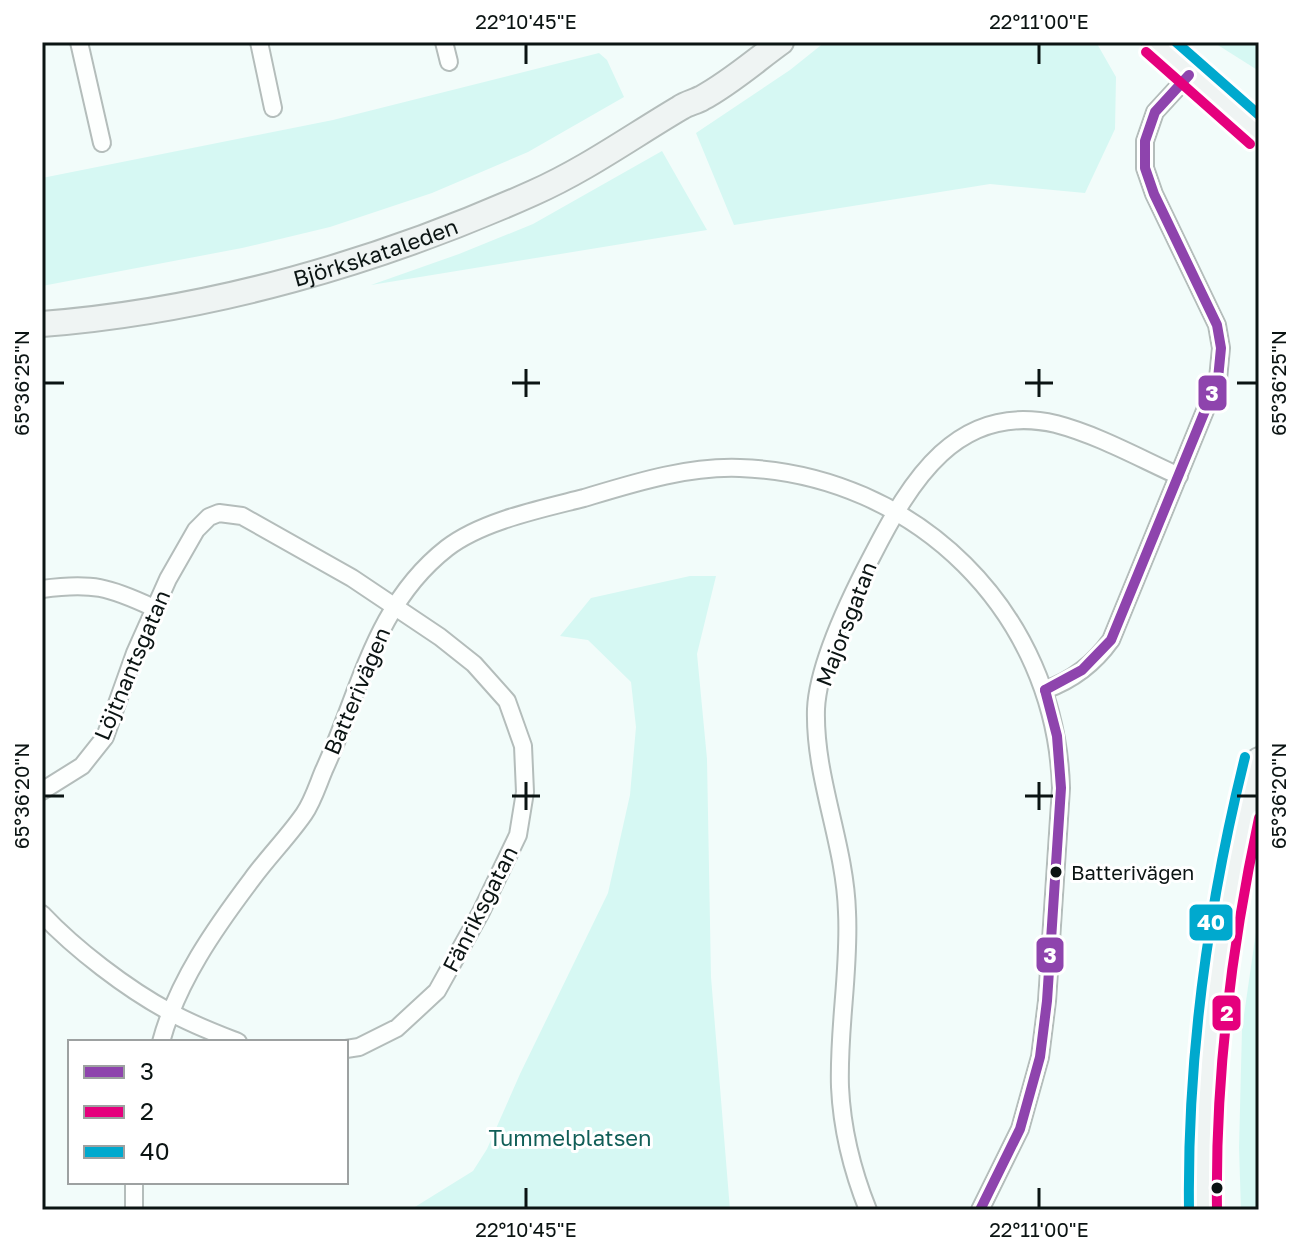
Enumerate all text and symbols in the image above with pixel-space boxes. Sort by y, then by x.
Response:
text: 22°10'45"E [475,9,577,33]
text: 22°11'00"E [989,9,1089,33]
street label: Björkskataleden [290,212,461,292]
text: 65°36'25"N [9,330,33,436]
text: 65°36'25"N [1266,330,1290,436]
line badge: 3 [1197,374,1228,412]
text: 3 [1205,379,1219,406]
street label: Majorsgatan [809,558,882,690]
street label: Löjtnantsgatan [88,586,175,744]
street label: Batterivägen [318,623,395,759]
text: 65°36'20"N [9,743,33,849]
text: 65°36'20"N [1266,743,1290,849]
street label: Fänriksgatan [436,841,523,976]
place label: Batterivägen [1071,860,1194,884]
marker: Batterivägen [1048,864,1064,880]
line badge: 40 [1188,903,1234,942]
text: 40 [1197,908,1225,935]
line badge: 3 [1035,936,1065,974]
text: 3 [1043,941,1057,968]
line badge: 2 [1211,994,1242,1032]
text: 2 [1220,999,1234,1026]
legend [68,1040,348,1184]
text: 3 [140,1056,154,1085]
text: 2 [140,1096,154,1125]
park label: Tummelplatsen [488,1124,652,1151]
text: 40 [140,1136,170,1165]
unlabelled marker [1209,1180,1225,1196]
text: 22°10'45"E [475,1217,577,1241]
text: 22°11'00"E [989,1217,1089,1241]

